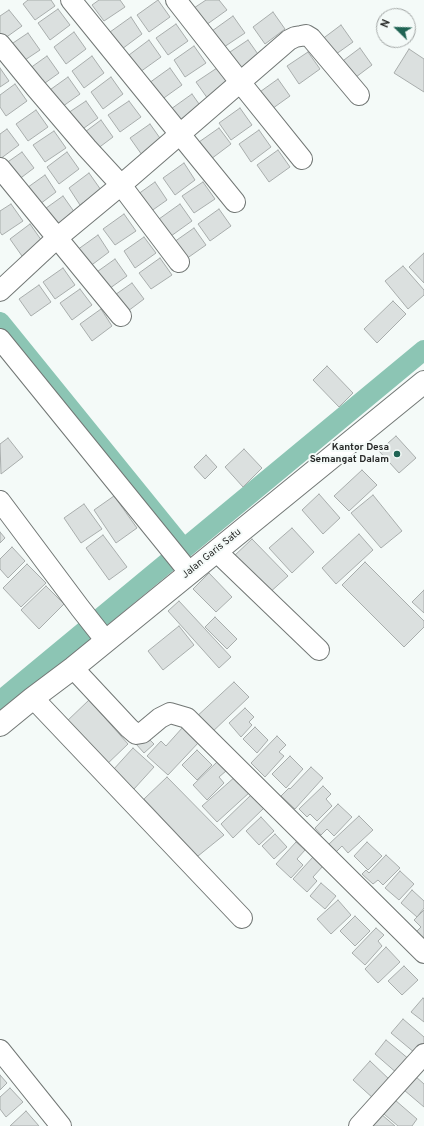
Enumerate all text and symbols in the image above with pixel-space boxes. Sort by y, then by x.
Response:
north arrow [376,8,416,48]
text: N [378,17,394,30]
place label: Kantor Desa Semangat Dalam [310,442,389,466]
marker: Kantor Desa Semangat Dalam [392,449,402,459]
street label: Jalan Garis Satu [180,526,244,582]

